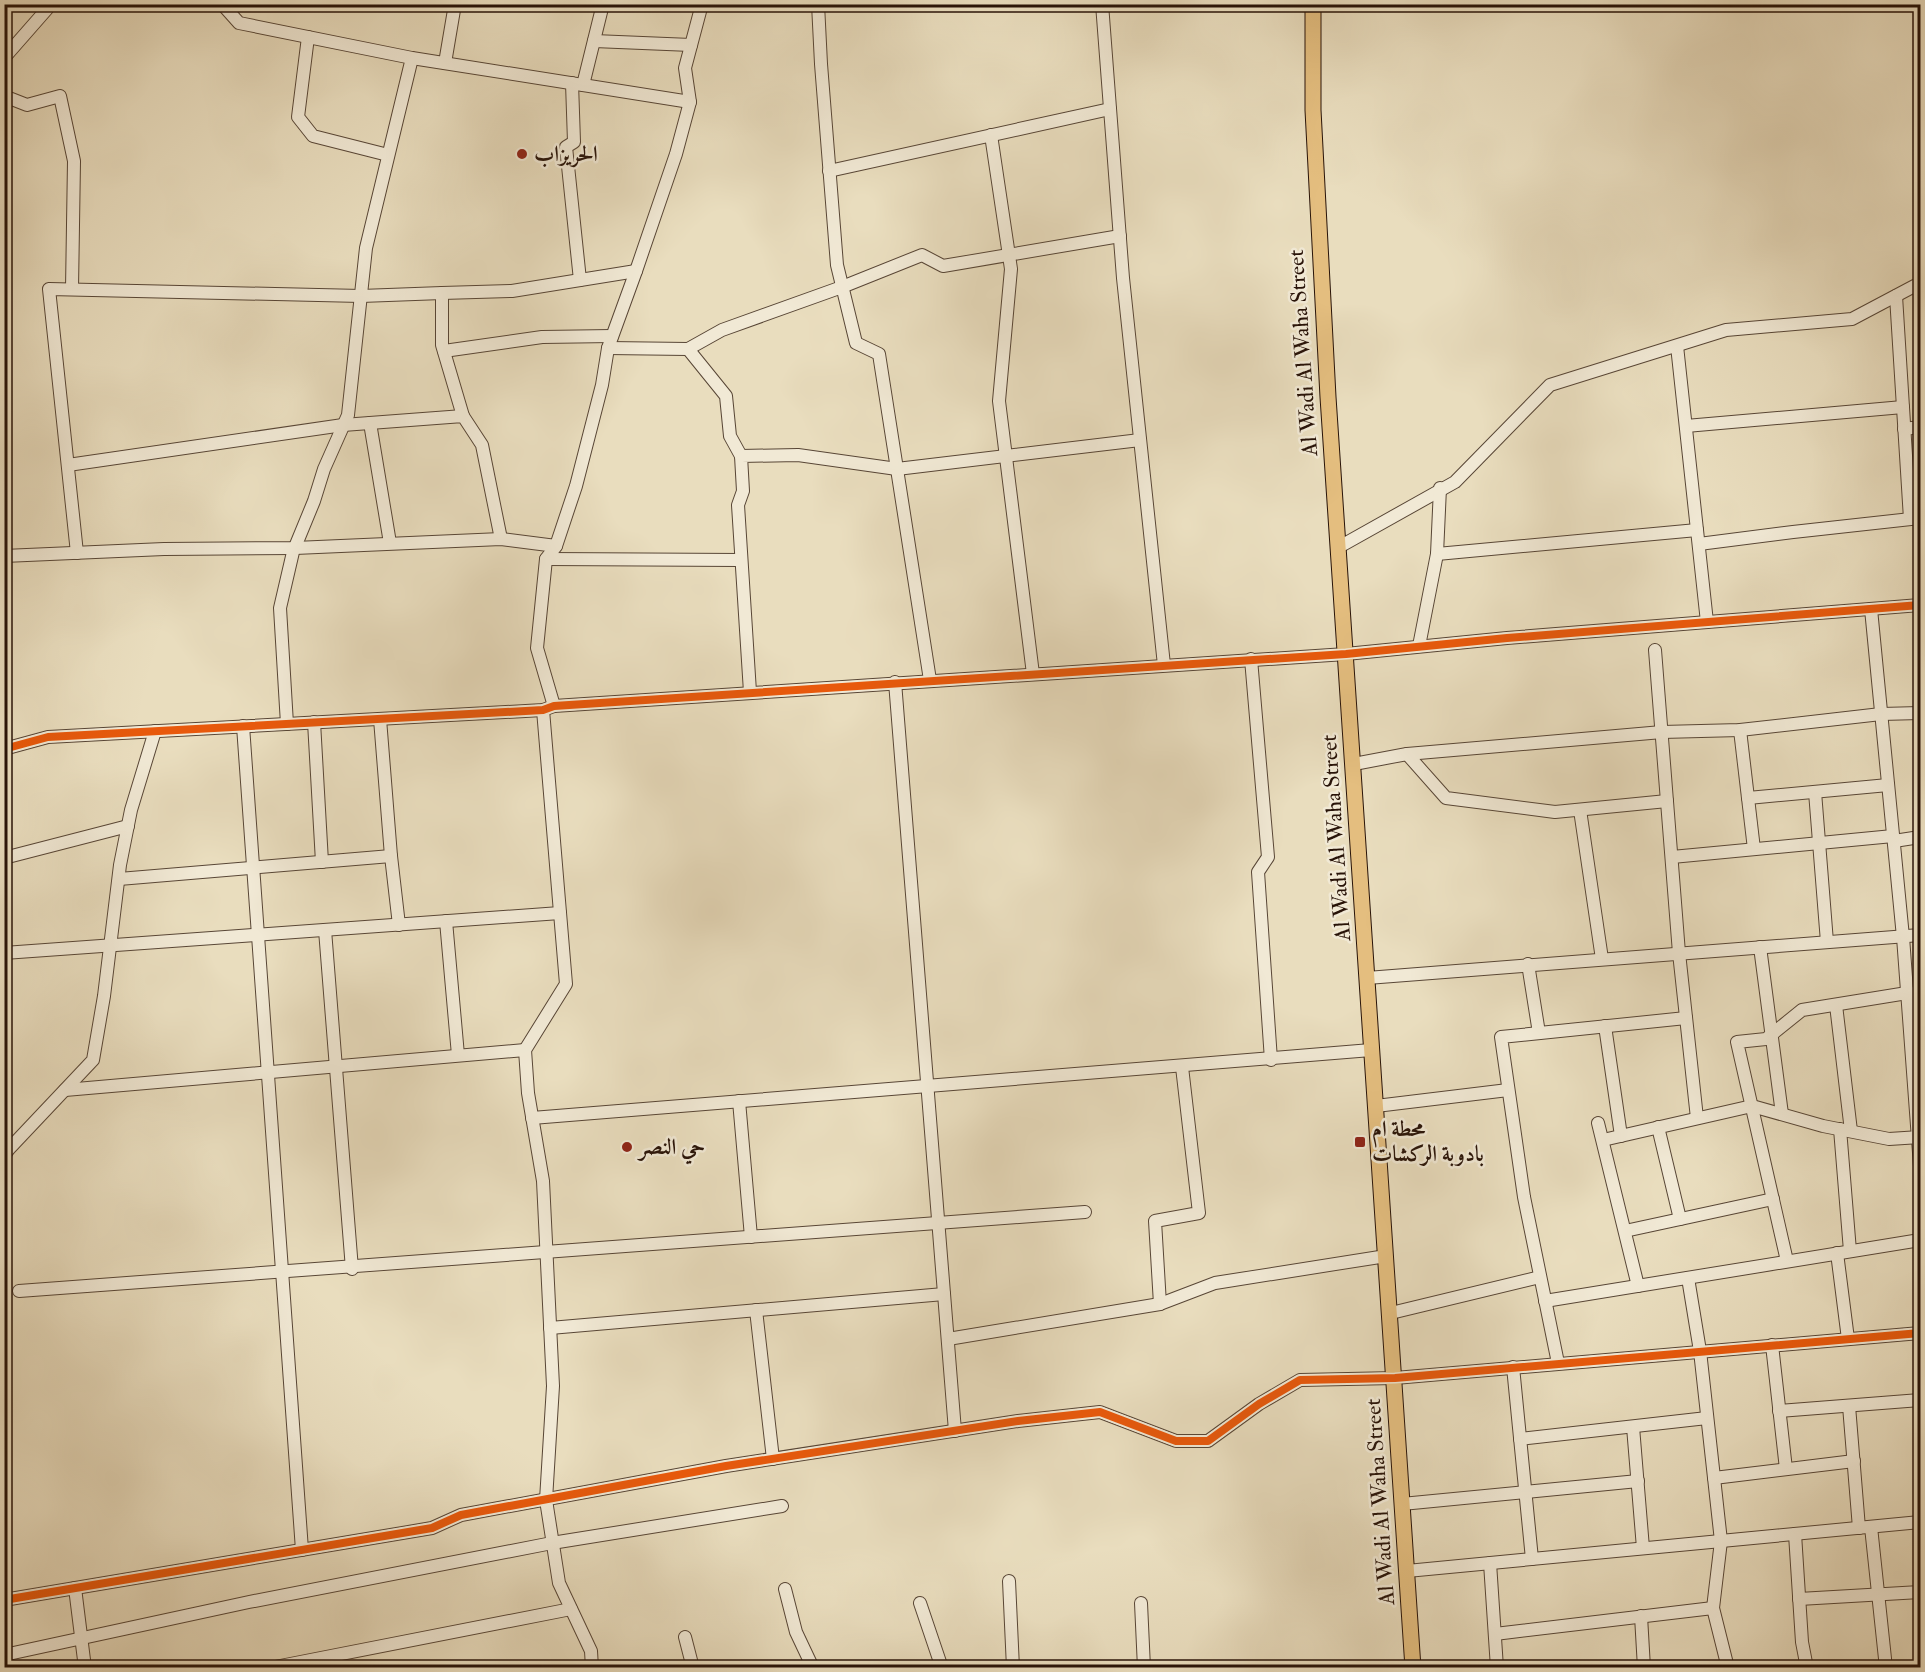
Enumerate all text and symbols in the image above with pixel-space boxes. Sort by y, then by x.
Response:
place label: الحريزاب [534,140,598,168]
marker: الحريزاب [515,147,529,161]
street label: Al Wadi Al Waha Street [1282,249,1324,458]
street label: Al Wadi Al Waha Street [1315,734,1357,943]
place label: محطة ام بادوبة الركشات [1372,1115,1484,1168]
place label: حي النصر [636,1133,705,1165]
marker: محطة ام بادوبة الركشات [1353,1135,1367,1149]
marker: حي النصر [620,1140,634,1154]
street label: Al Wadi Al Waha Street [1359,1398,1401,1607]

